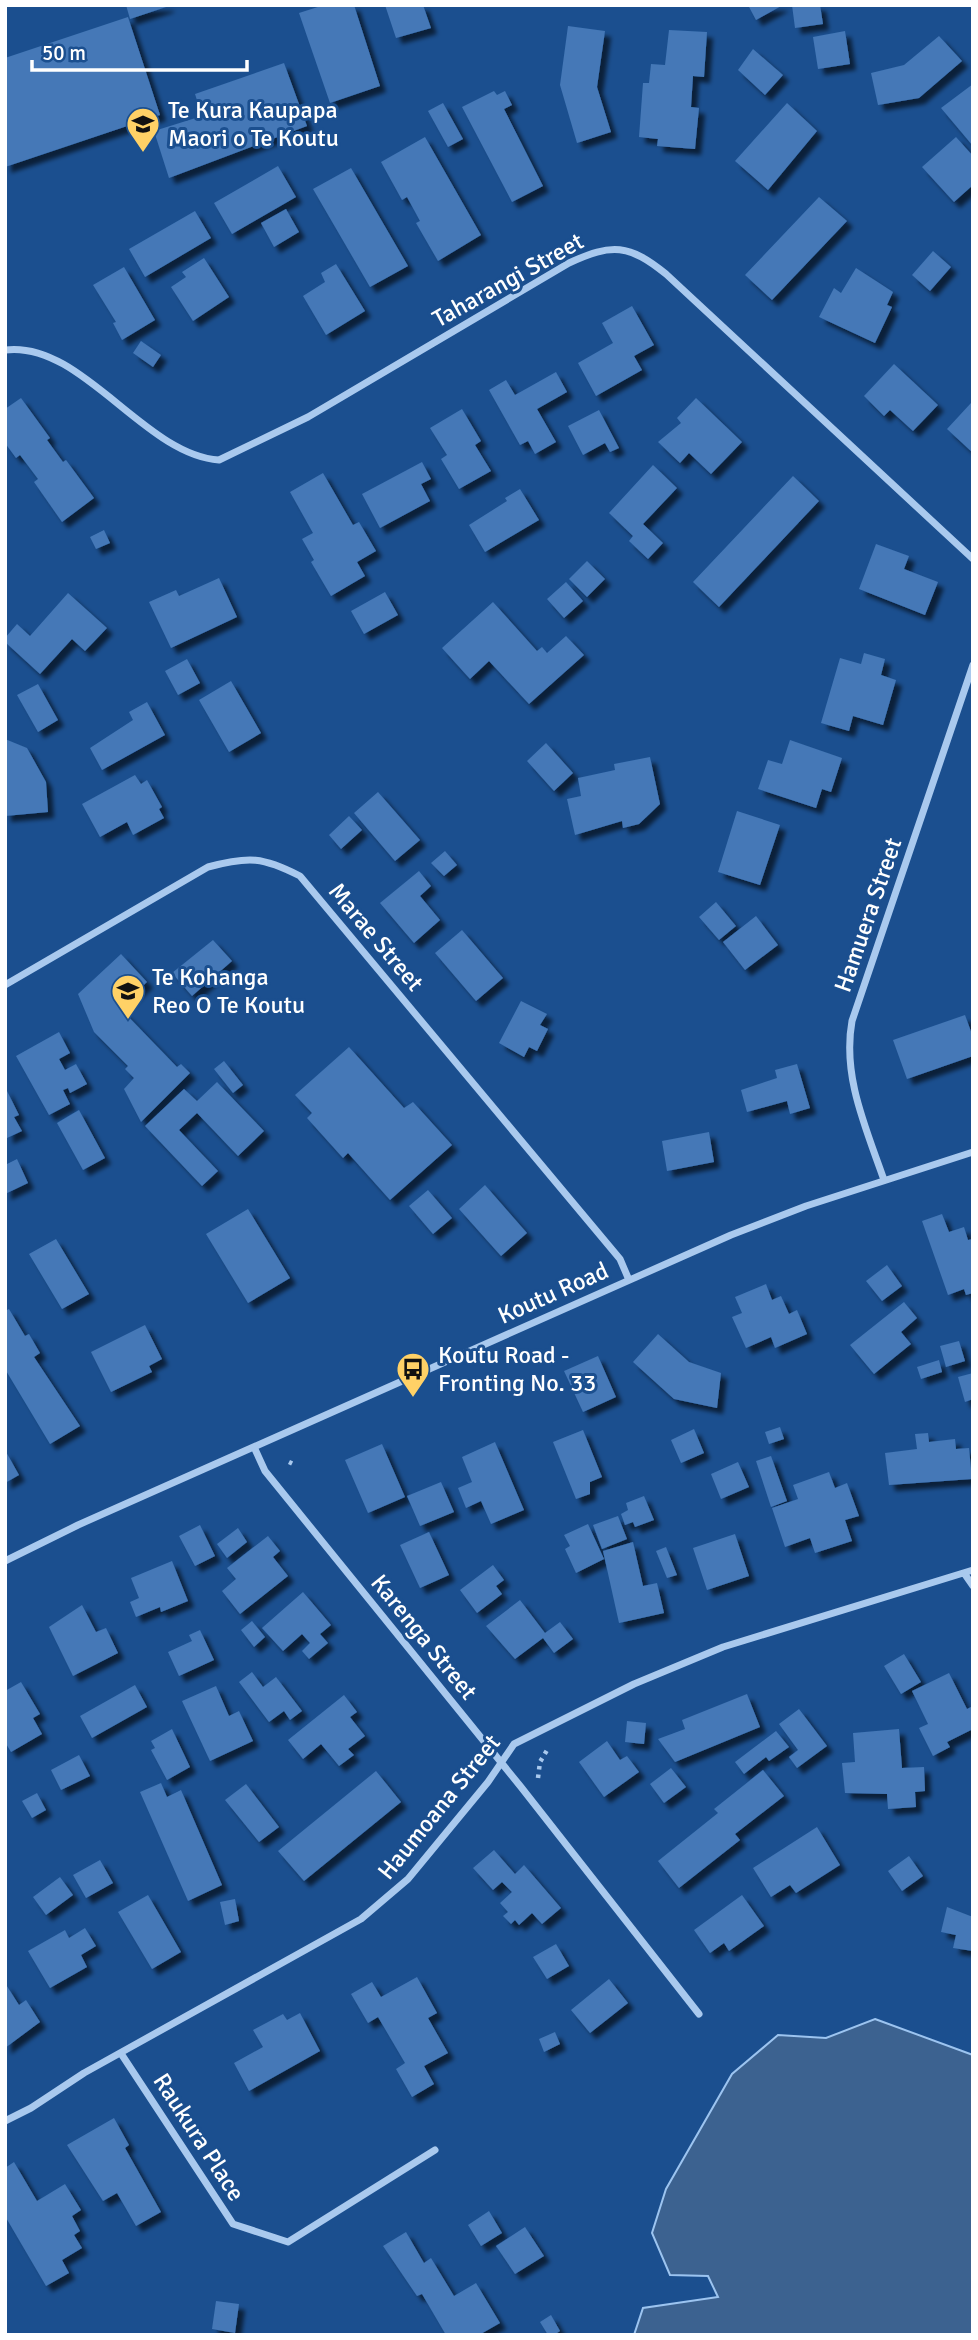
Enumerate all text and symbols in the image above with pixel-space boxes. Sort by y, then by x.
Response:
scale bar [32,28,247,72]
text: 50 m [42,40,86,66]
place label: Te Kura Kaupapa Maori o Te Koutu [168,95,339,153]
school or university icon: Te Kura Kaupapa Maori o Te Koutu [124,105,162,154]
street label: Taharangi Street [427,226,589,334]
street label: Hamuera Street [828,834,908,996]
street label: Marae Street [322,877,430,997]
place label: Te Kohanga Reo O Te Koutu [152,962,305,1020]
school or university icon: Te Kohanga Reo O Te Koutu [109,972,147,1021]
street label: Koutu Road [493,1255,613,1331]
place label: Koutu Road - Fronting No. 33 [438,1340,596,1398]
bus stop icon: Koutu Road - Fronting No. 33 [394,1350,432,1399]
street label: Karenga Street [364,1568,484,1706]
street label: Haumoana Street [371,1728,507,1886]
street label: Raukura Place [147,2067,251,2207]

